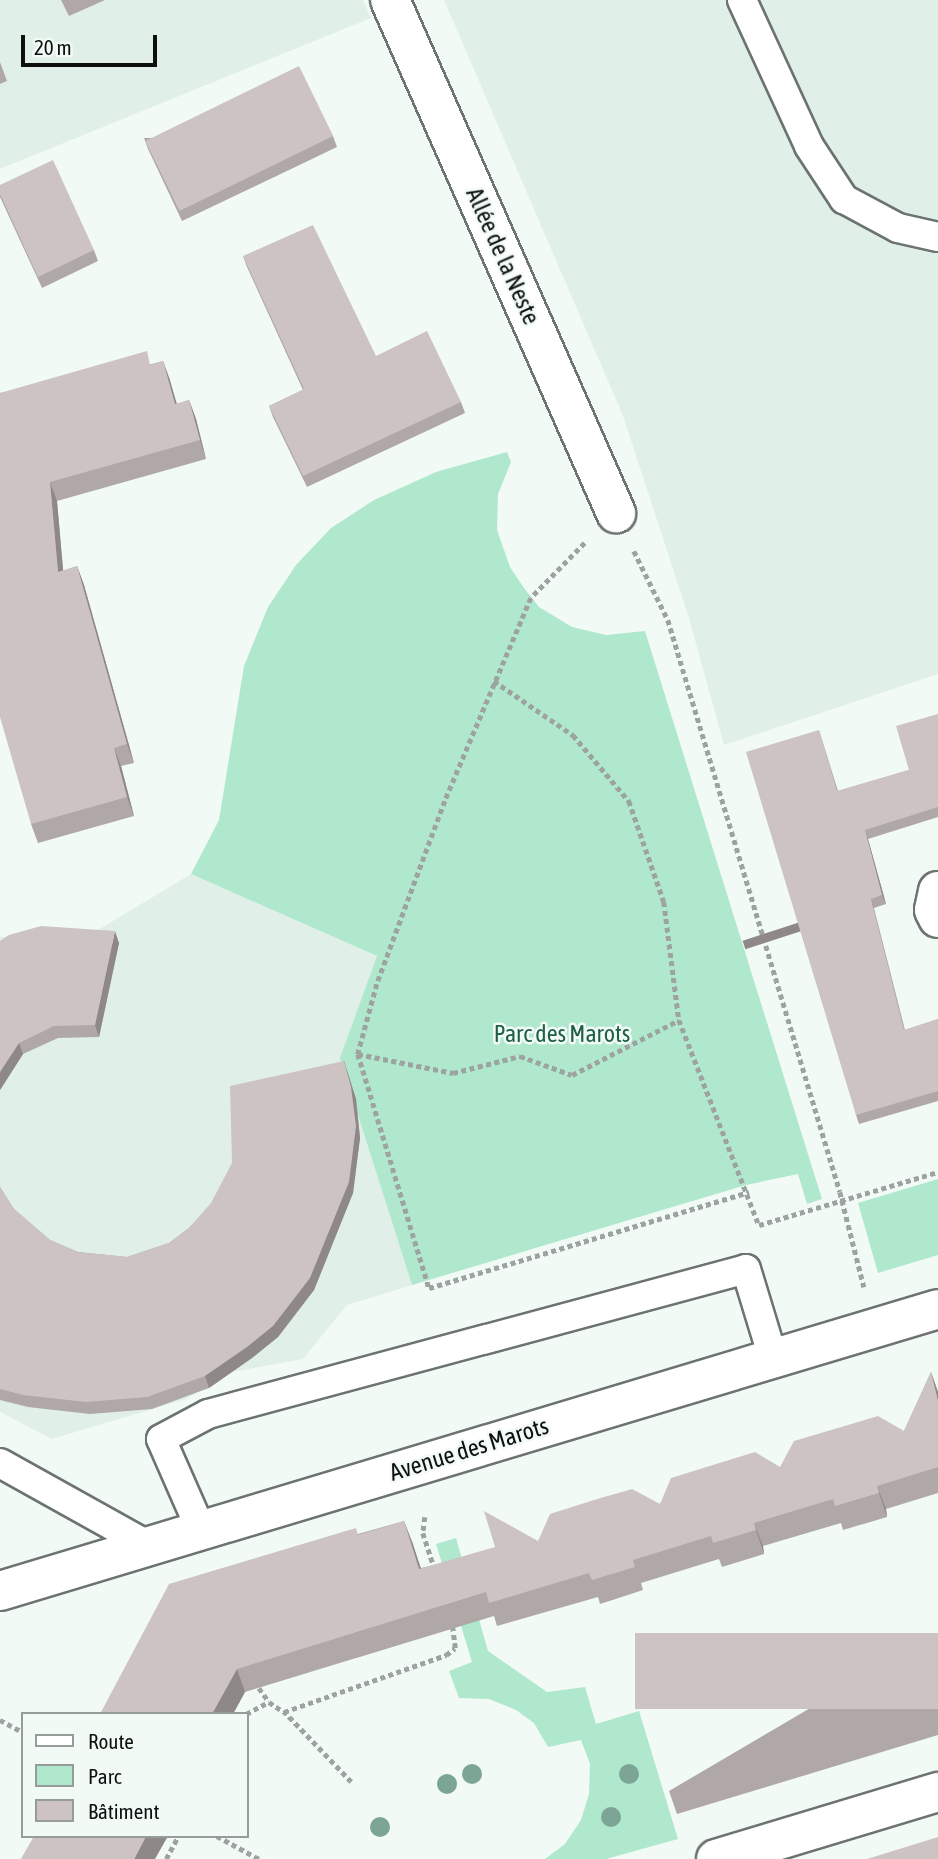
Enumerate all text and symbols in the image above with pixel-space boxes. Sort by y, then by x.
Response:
scale bar [24,21,161,65]
text: 20 m [34,35,72,59]
street label: Allée de la Neste [460,183,546,329]
park label: Parc des Marots [494,1020,630,1048]
street label: Avenue des Marots [386,1411,552,1487]
legend [21,1712,248,1838]
text: Route [88,1729,134,1753]
text: Parc [88,1764,122,1788]
text: Bâtiment [88,1799,159,1823]

